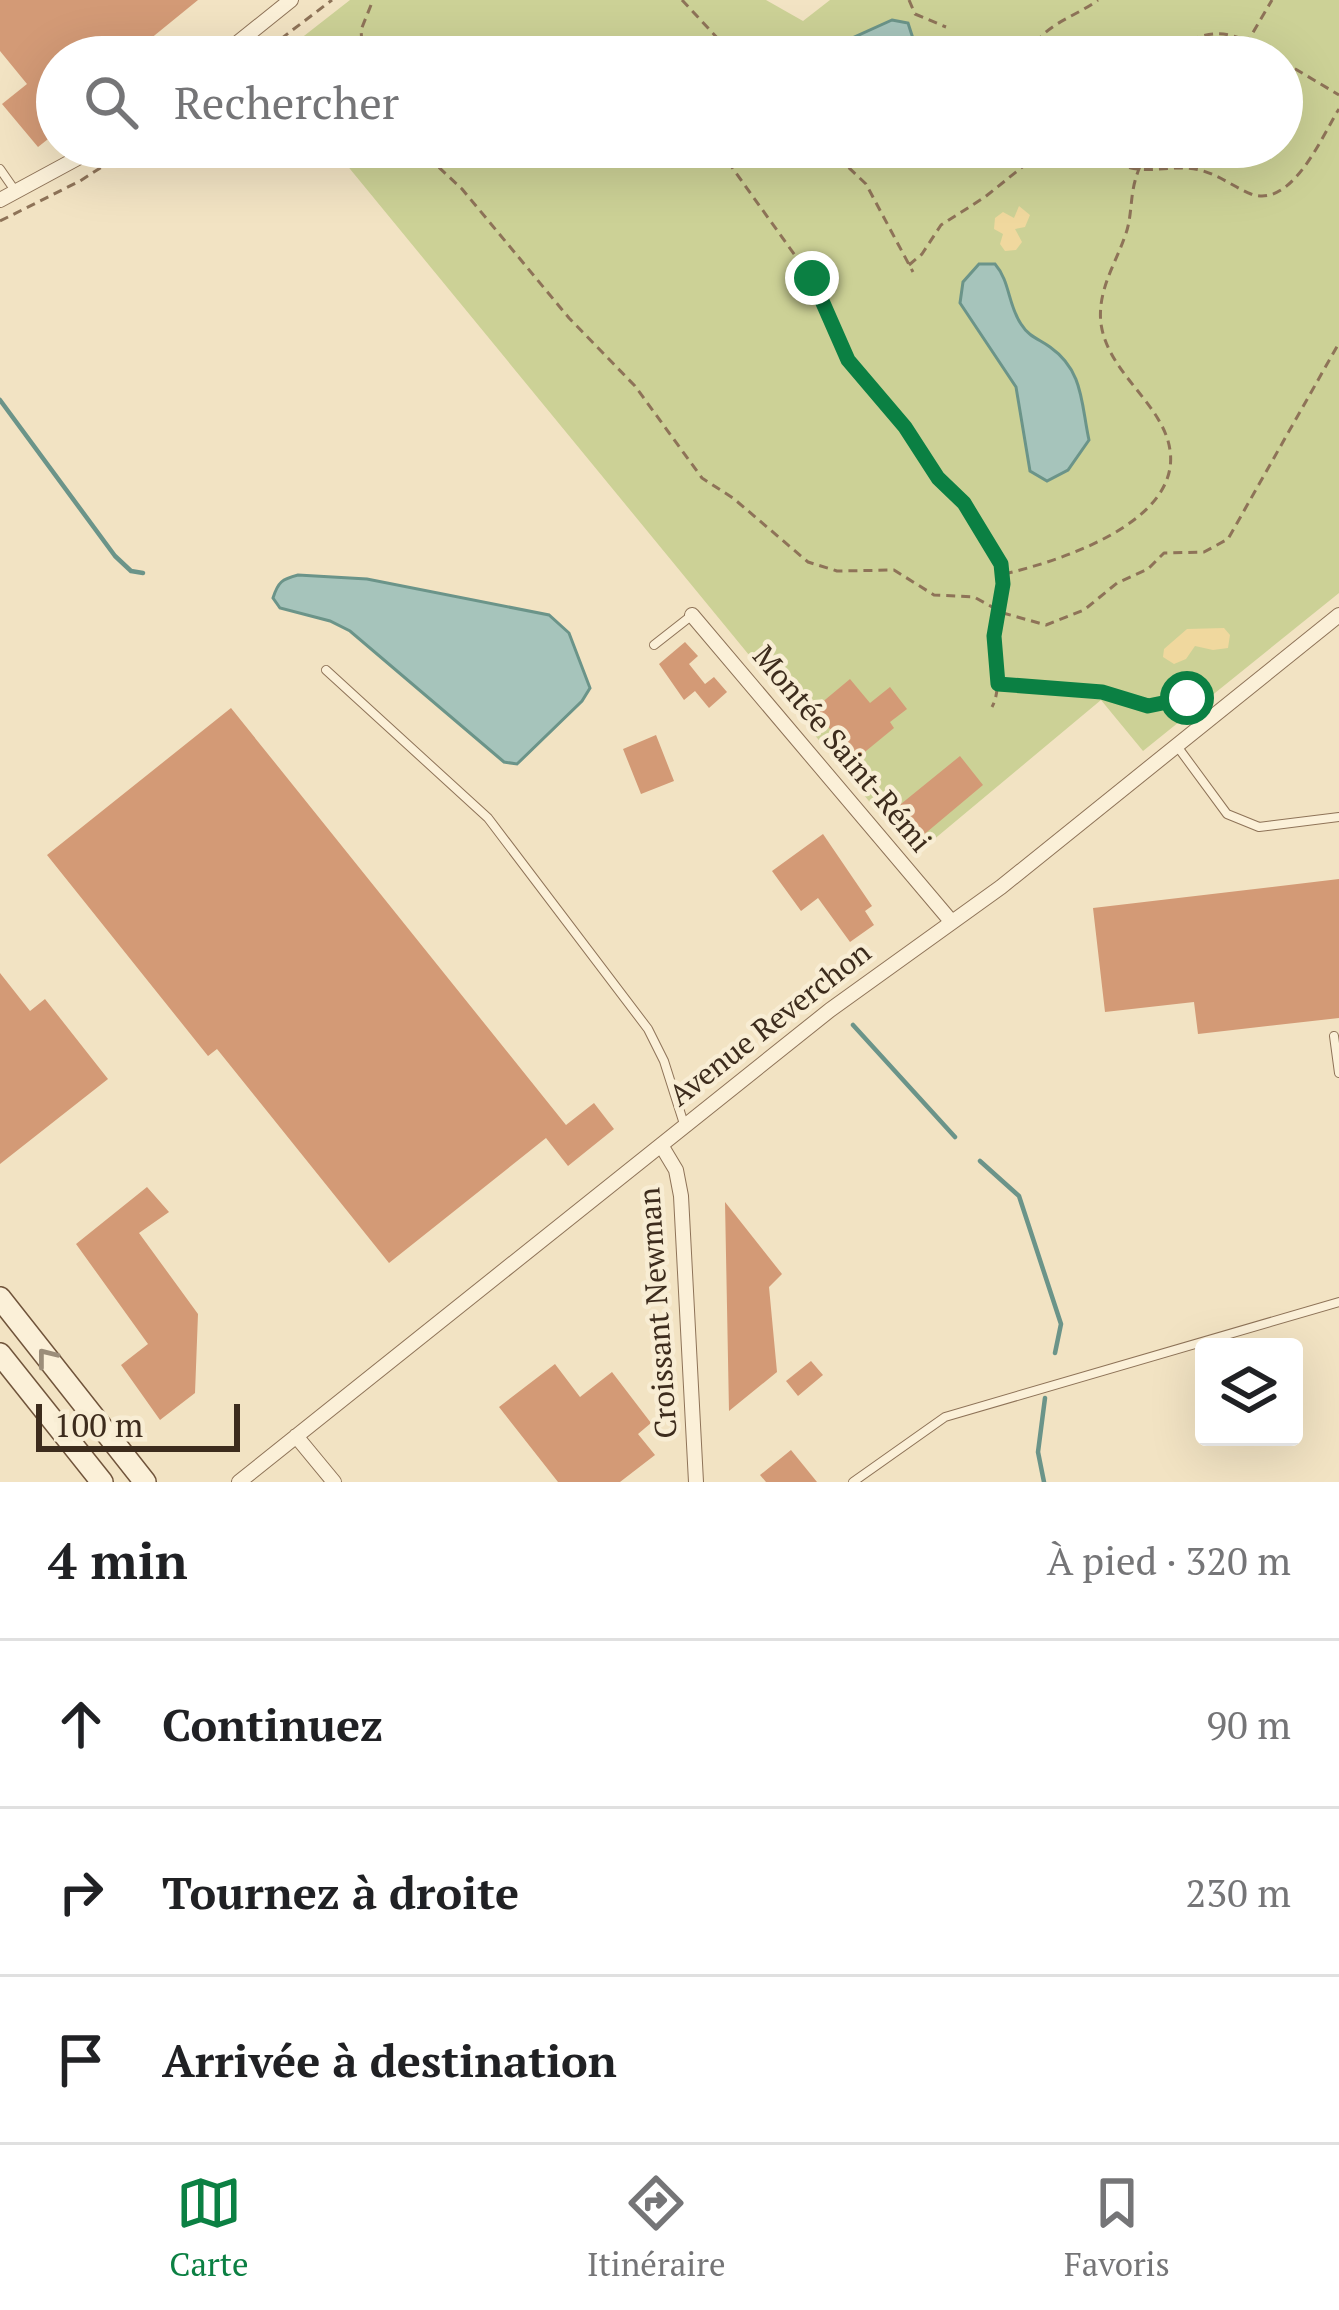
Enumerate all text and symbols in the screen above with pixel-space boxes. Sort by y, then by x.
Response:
search box [36,36,1303,168]
icon: search [78,69,144,135]
text: Rechercher [174,72,399,132]
route end [785,251,839,305]
street label: Montée Saint-Rémi [744,637,941,860]
route start [1160,671,1214,725]
street label: Avenue Reverchon [660,932,879,1115]
street label: Croissant Newman [628,1186,686,1440]
map controls [1195,1338,1303,1446]
button: layers [1195,1338,1303,1446]
one-way arrow [39,1349,60,1371]
scale bar [36,1398,240,1451]
text: 100 m [54,1403,143,1446]
text: 4 min [48,1526,188,1594]
text: À pied · 320 m [1047,1534,1291,1586]
icon: ahead [48,1691,114,1757]
text: Continuez [162,1694,383,1754]
text: 90 m [1206,1698,1291,1750]
icon: right [48,1859,114,1925]
text: Tournez à droite [162,1862,519,1922]
text: 230 m [1186,1866,1291,1918]
icon: arrive [48,2027,114,2093]
text: Arrivée à destination [162,2030,617,2090]
tab: Carte [169,2170,249,2285]
tab: Itinéraire [587,2170,726,2285]
tab: Favoris [1064,2170,1170,2285]

